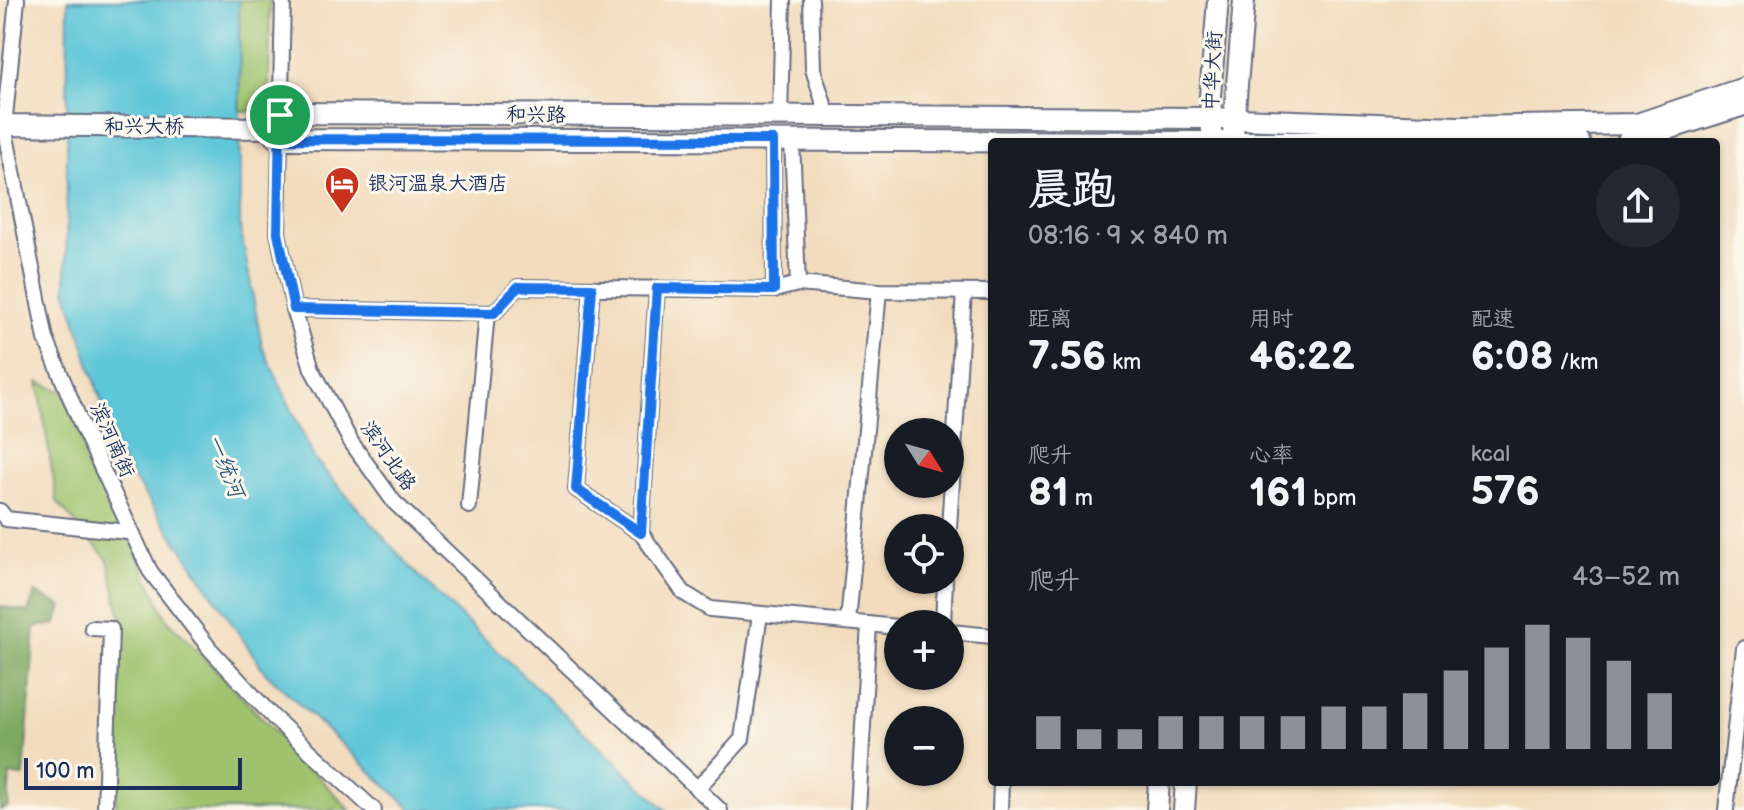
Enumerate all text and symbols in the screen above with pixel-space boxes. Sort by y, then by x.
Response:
street label: 中华大街 [1199,30,1227,112]
pin [246,81,314,149]
icon: arrive [258,93,302,137]
street label: 和兴路 [506,102,567,128]
street label: 和兴大桥 [104,115,184,139]
text: 晨跑 [1028,164,1116,217]
button: share [1596,164,1680,248]
hotel icon: 银河温泉大酒店 [323,165,361,215]
place label: 银河温泉大酒店 [368,172,508,196]
text: 08:16 · 9 × 840 m [1028,221,1228,252]
text: 距离 [1028,306,1072,333]
text: 用时 [1249,306,1293,333]
text: 配速 [1471,306,1515,333]
text: 7.56 [1028,333,1106,381]
text: 46:22 [1249,333,1355,381]
text: 6:08 [1471,333,1553,381]
text: km [1106,349,1141,376]
text: /km [1553,349,1598,376]
street label: 滨河南街 [85,399,139,481]
street label: 滨河北路 [355,416,421,496]
north arrow [884,418,964,498]
map controls [884,418,964,786]
water label: 一统河 [200,430,251,504]
text: kcal [1471,441,1510,468]
text: 爬升 [1028,442,1072,469]
text: 心率 [1249,442,1293,469]
text: 576 [1471,468,1540,516]
text: 81 [1028,469,1069,517]
text: 161 [1249,469,1307,517]
text: m [1069,485,1093,512]
text: bpm [1307,485,1357,512]
button: locate [884,514,964,594]
text: 43–52 m [1572,562,1680,593]
text: 爬升 [1028,566,1080,597]
button: + [884,610,964,690]
button: − [884,706,964,786]
scale bar [24,754,242,790]
text: 100 m [36,758,95,785]

